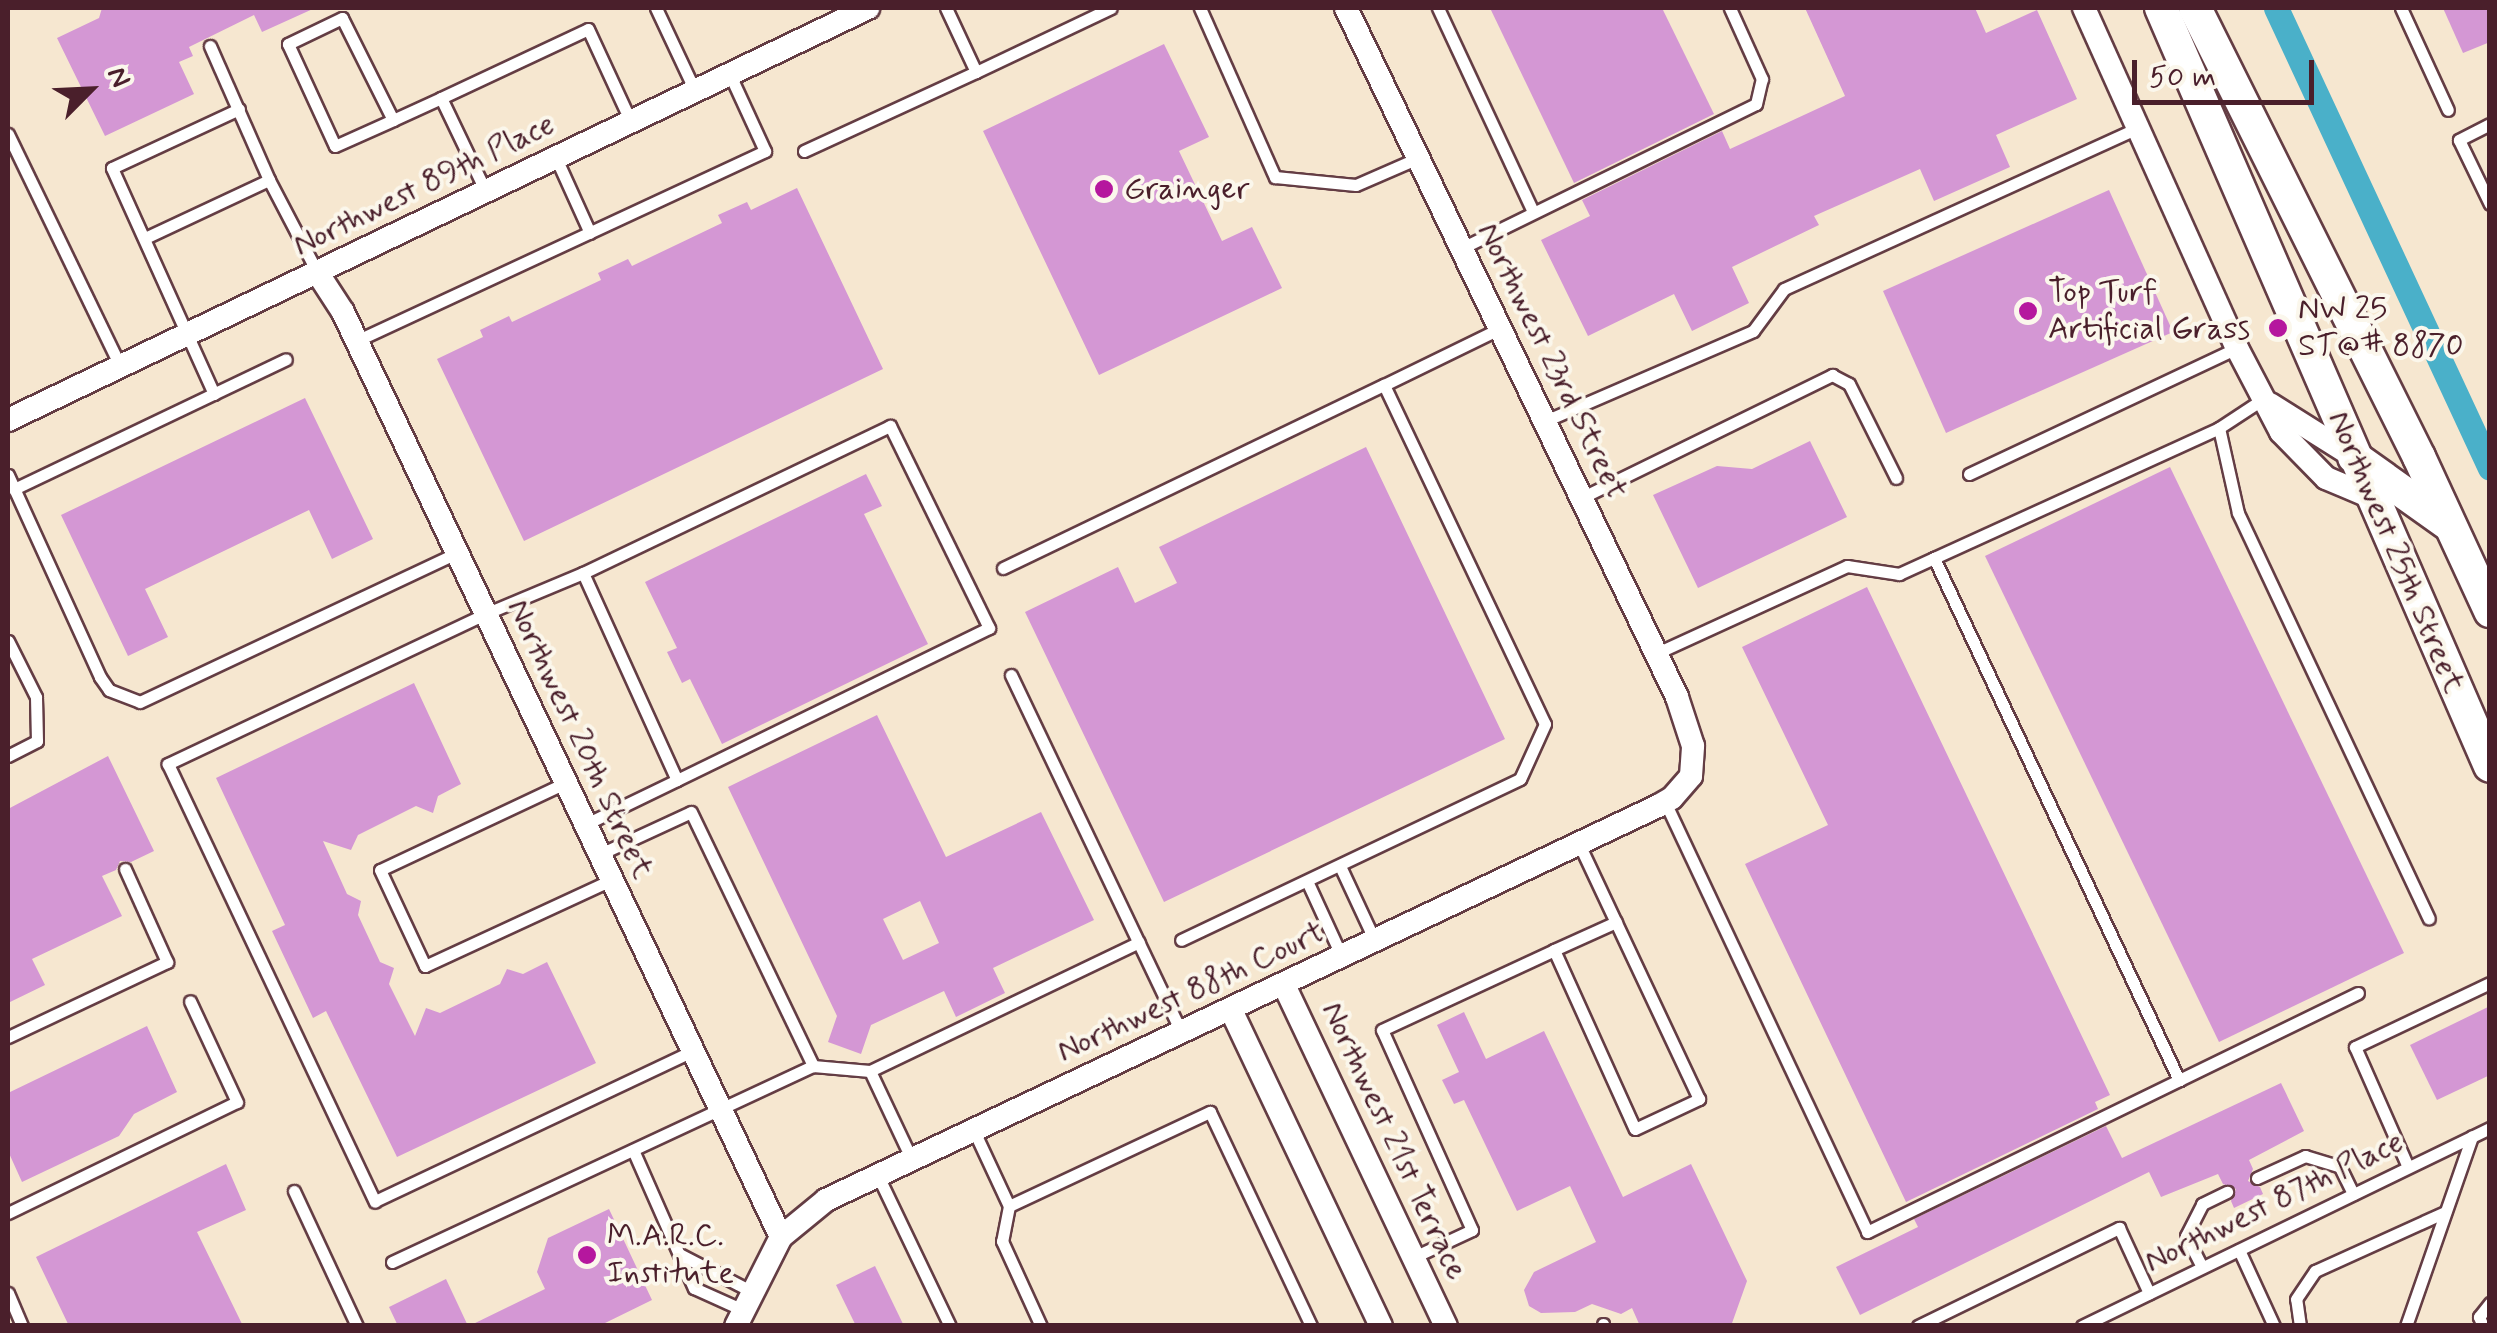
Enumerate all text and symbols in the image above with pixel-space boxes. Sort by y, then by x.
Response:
north arrow [40,40,140,140]
scale bar [2137,40,2320,102]
text: 50 m [2149,58,2216,97]
text: N [97,62,139,94]
street label: Northwest 89th Place [287,105,561,265]
place label: Grainger [1124,170,1250,208]
marker: Grainger [1093,178,1115,200]
street label: Northwest 23rd Street [1469,217,1635,505]
place label: Top Turf Artificial Grass [2048,274,2249,349]
place label: NW 25 ST@# 8870 [2298,291,2464,366]
marker: Top Turf Artificial Grass [2017,300,2039,322]
marker: NW 25 ST@# 8870 [2267,317,2289,339]
street label: Northwest 25th Street [2319,405,2473,699]
street label: Northwest 20th Street [498,593,662,885]
street label: Northwest 88th Court [1051,913,1331,1071]
street label: Northwest 21st Terrace [1313,996,1475,1286]
street label: Northwest 87th Place [2138,1123,2410,1281]
place label: M.A.R.C. Institute [607,1218,734,1293]
marker: M.A.R.C. Institute [576,1244,598,1266]

